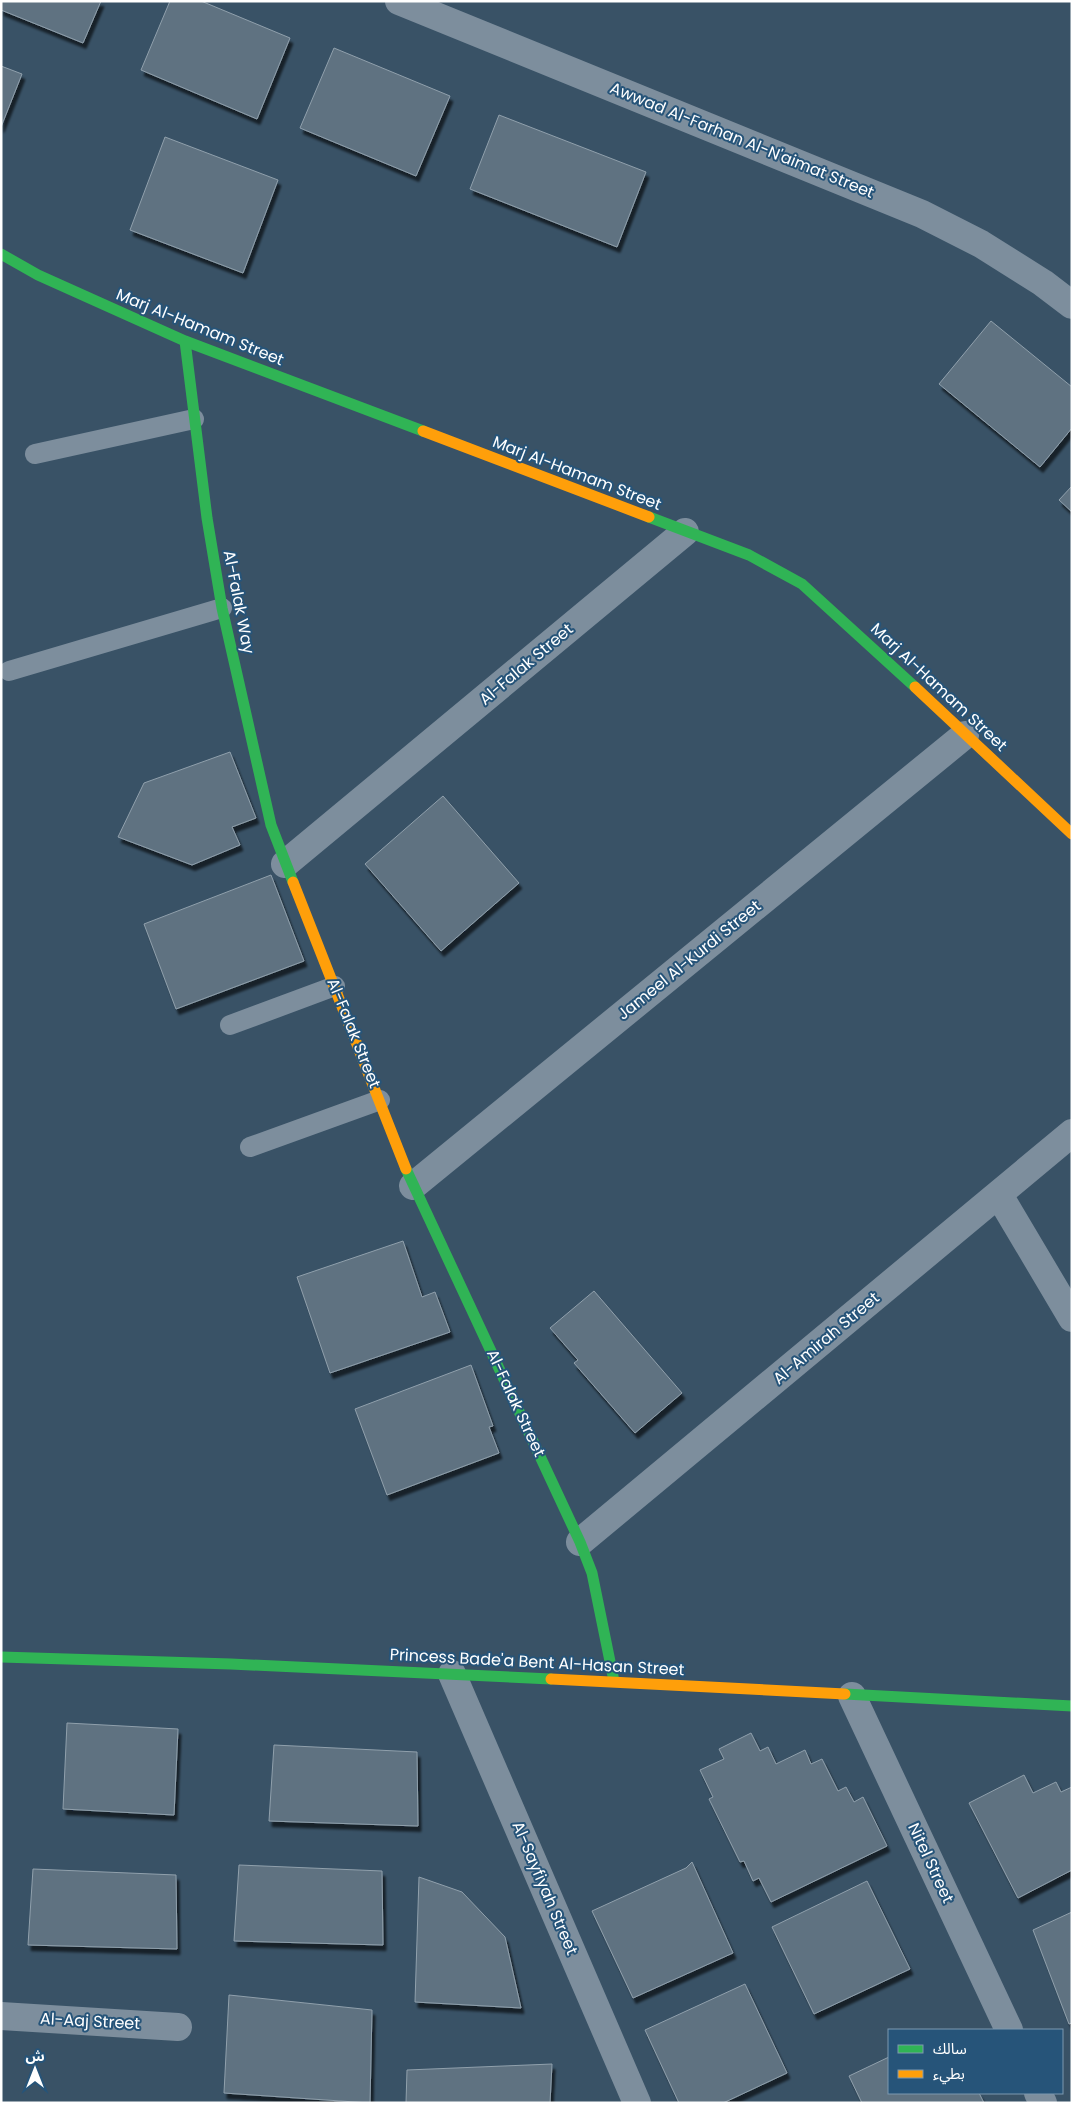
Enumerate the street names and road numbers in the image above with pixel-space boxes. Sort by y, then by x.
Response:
street label: Awwad Al-Farhan Al-N'aimat Street [606,76,878,204]
street label: Marj Al-Hamam Street [113,283,288,371]
street label: Marj Al-Hamam Street [489,430,665,516]
street label: Al-Falak Way [218,548,260,656]
street label: Al-Falak Street [474,618,578,710]
street label: Marj Al-Hamam Street [866,618,1012,757]
street label: Jameel Al-Kurdi Street [612,895,766,1025]
street label: Al-Falak Street [322,975,387,1091]
street label: Al-Amirah Street [768,1286,884,1390]
street label: Al-Falak Street [481,1345,551,1461]
street label: Princess Bade'a Bent Al-Hasan Street [389,1643,685,1681]
street label: Al-Sayfiyah Street [506,1818,584,1959]
street label: Nitel Street [902,1819,960,1907]
street label: Al-Aaj Street [39,2007,141,2035]

